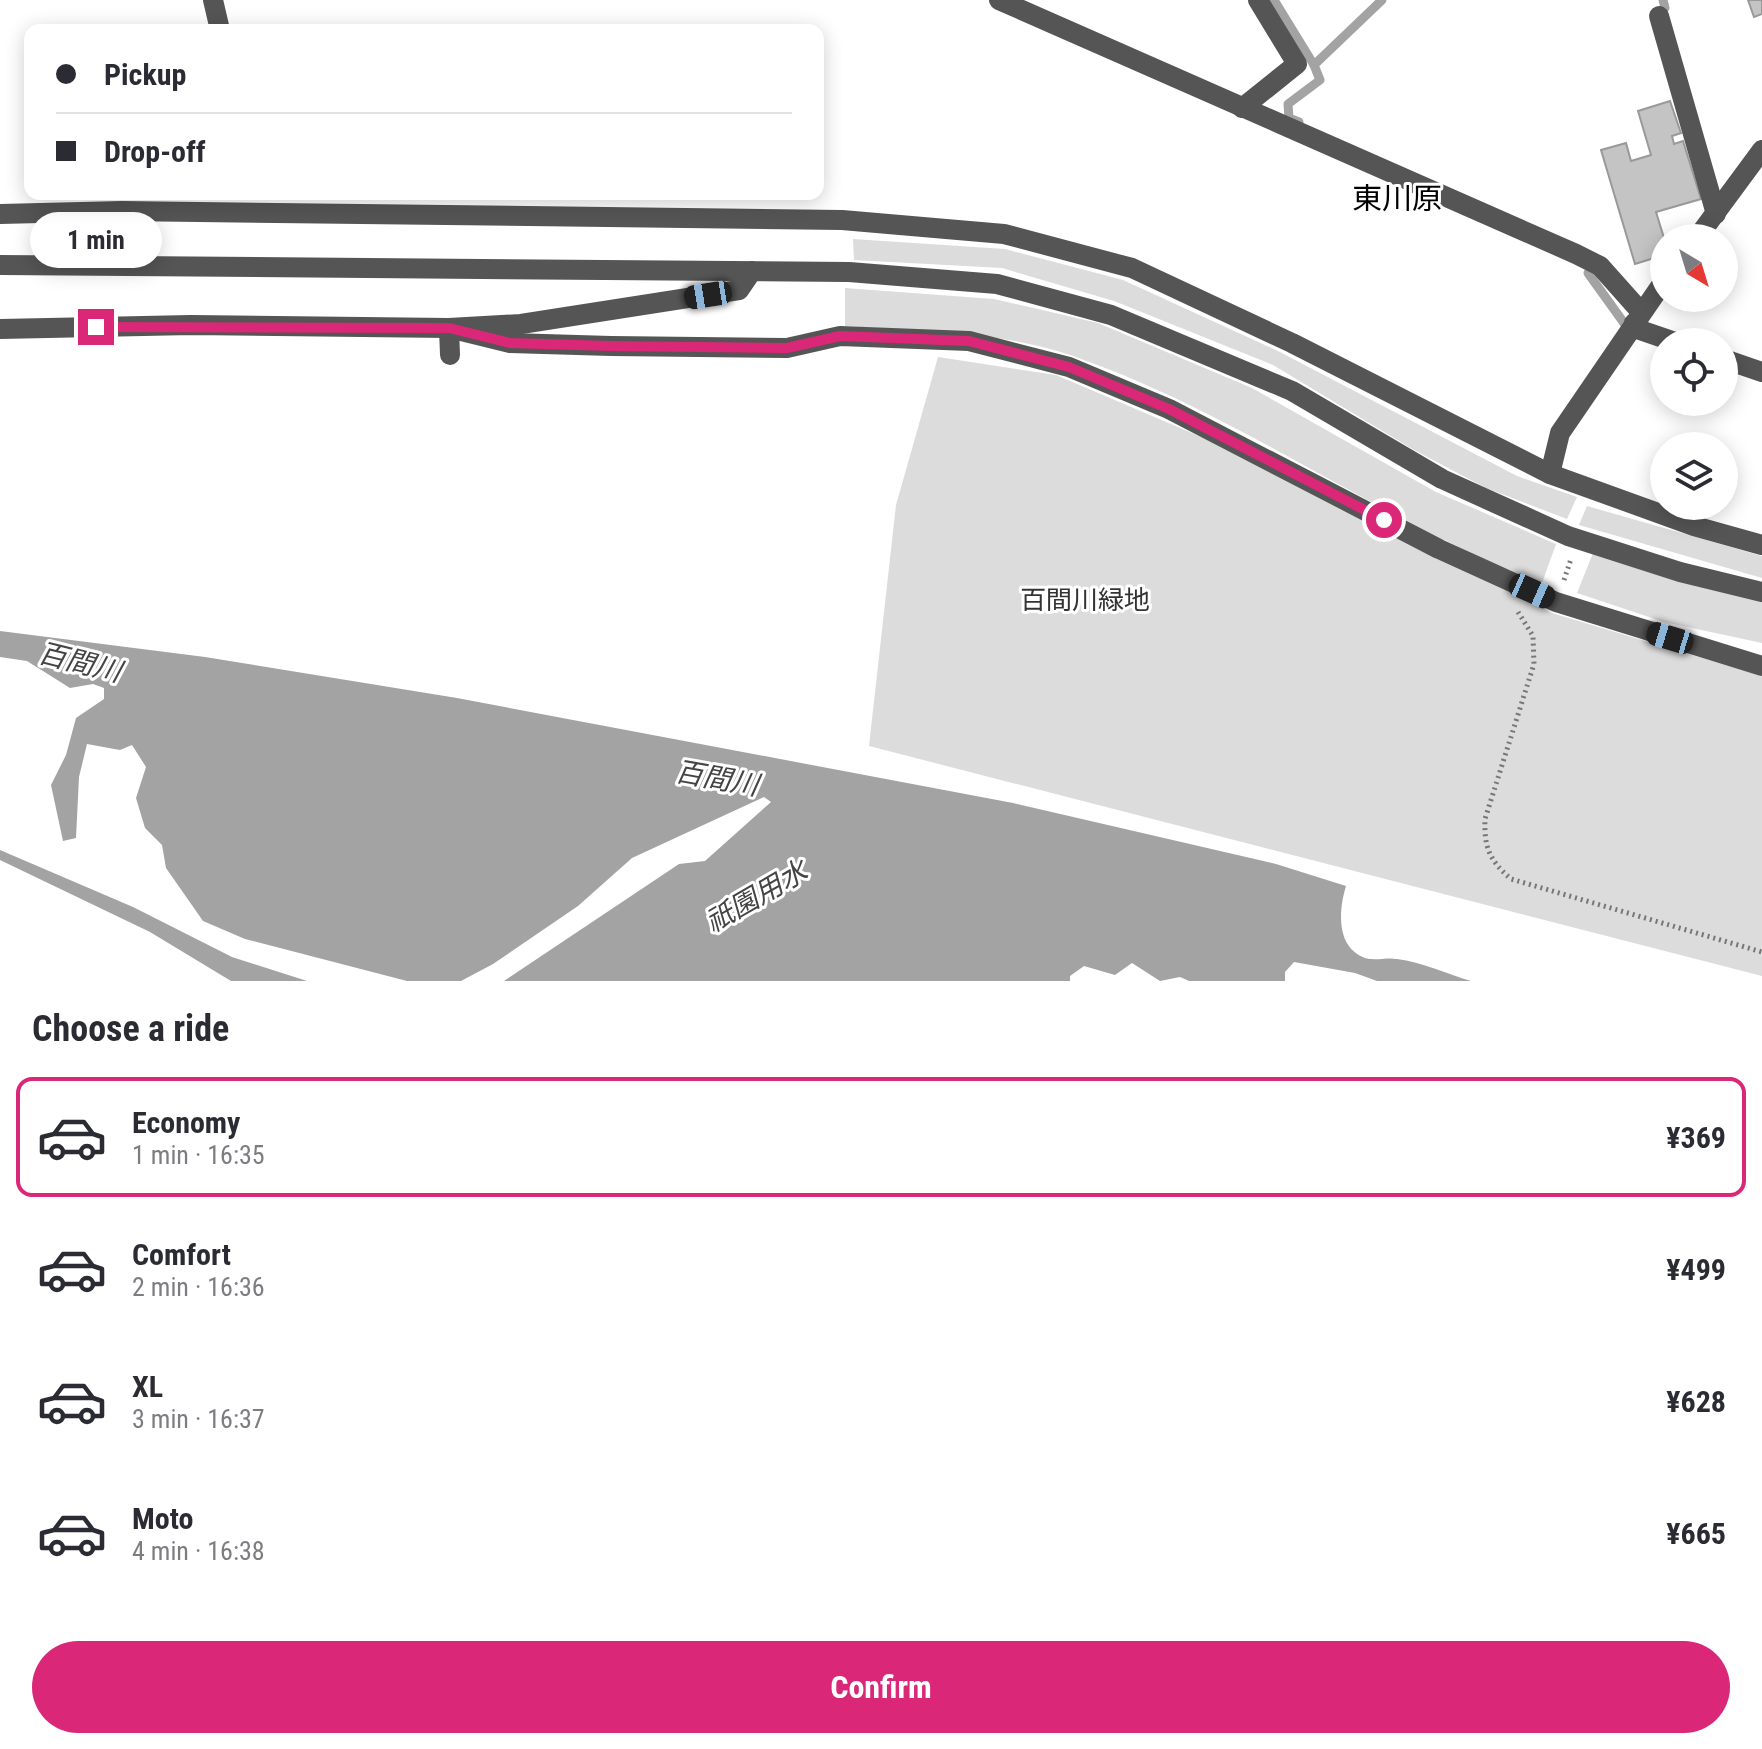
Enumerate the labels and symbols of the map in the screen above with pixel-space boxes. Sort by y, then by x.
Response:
district label: 東川原 [1352,181,1442,216]
callout: 1 min [30,211,162,267]
north arrow [1650,224,1738,312]
car [682,279,734,311]
route end [78,309,114,345]
route start [1366,502,1402,538]
car [1505,570,1559,612]
park label: 百間川緑地 [1020,585,1150,615]
car [1644,620,1696,656]
water label: 百間川 [35,636,128,689]
water label: 百間川 [673,755,764,803]
water label: 祇園用水 [699,853,816,939]

